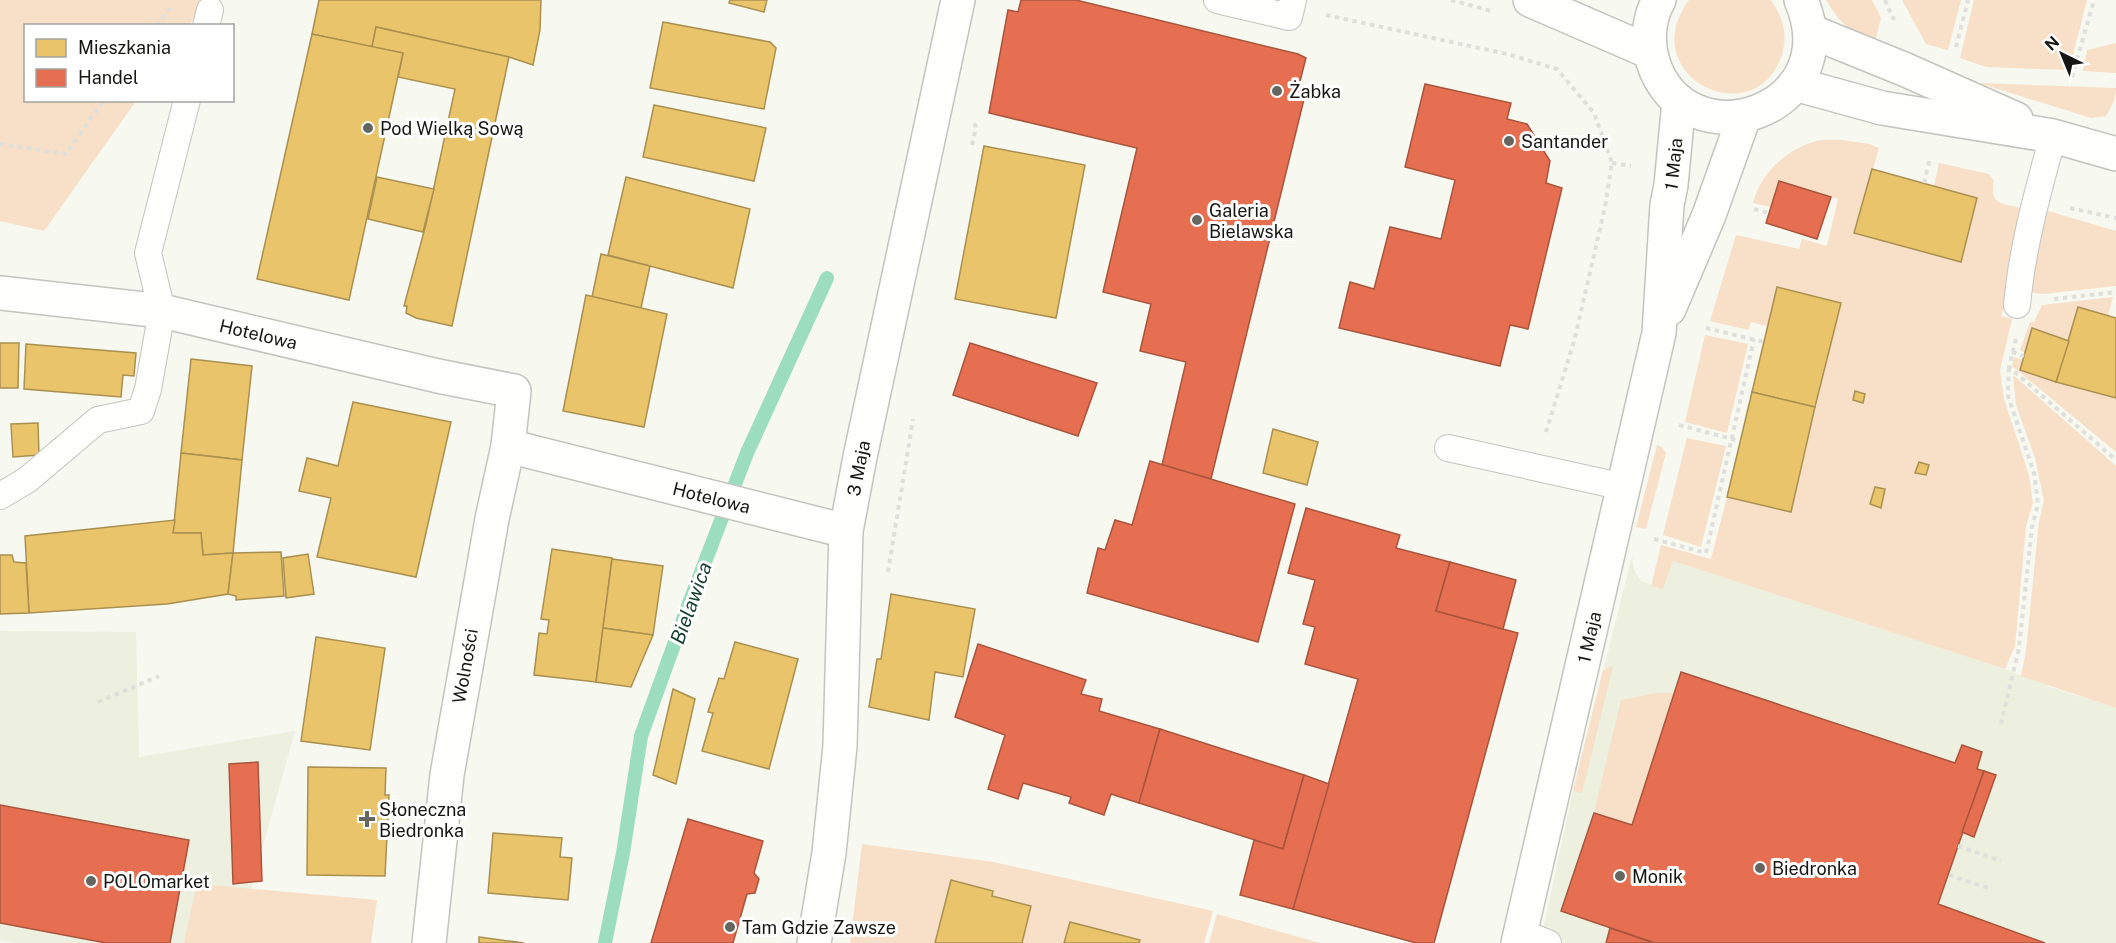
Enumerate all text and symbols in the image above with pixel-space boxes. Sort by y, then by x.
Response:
legend [24,24,234,102]
north arrow [2032,24,2092,84]
text: N [2041,32,2063,55]
text: Mieszkania [78,37,171,58]
text: Handel [78,67,138,88]
place label: Żabka [1289,80,1341,102]
marker: Żabka [1270,84,1284,98]
place label: Pod Wielką Sową [380,118,523,139]
marker: Pod Wielką Sową [361,121,375,135]
place label: Santander [1521,131,1608,152]
marker: Santander [1502,134,1516,148]
street label: 1 Maja [1660,137,1686,192]
place label: Galeria Bielawska [1209,200,1294,242]
marker: Galeria Bielawska [1190,213,1204,227]
street label: Hotelowa [217,314,299,353]
street label: 3 Maja [842,438,874,498]
street label: Hotelowa [671,477,753,517]
water label: Bielawica [665,559,717,647]
street label: 1 Maja [1573,609,1605,665]
street label: Wolności [448,627,482,705]
place label: Słoneczna Biedronka [379,799,466,841]
marker: Słoneczna Biedronka [360,812,374,826]
place label: Biedronka [1772,858,1857,879]
marker: Biedronka [1753,861,1767,875]
place label: Monik [1632,866,1683,887]
marker: Monik [1613,869,1627,883]
place label: POLOmarket [103,871,210,892]
marker: POLOmarket [84,874,98,888]
place label: Tam Gdzie Zawsze [742,917,896,938]
marker: Tam Gdzie Zawsze [723,920,737,934]

